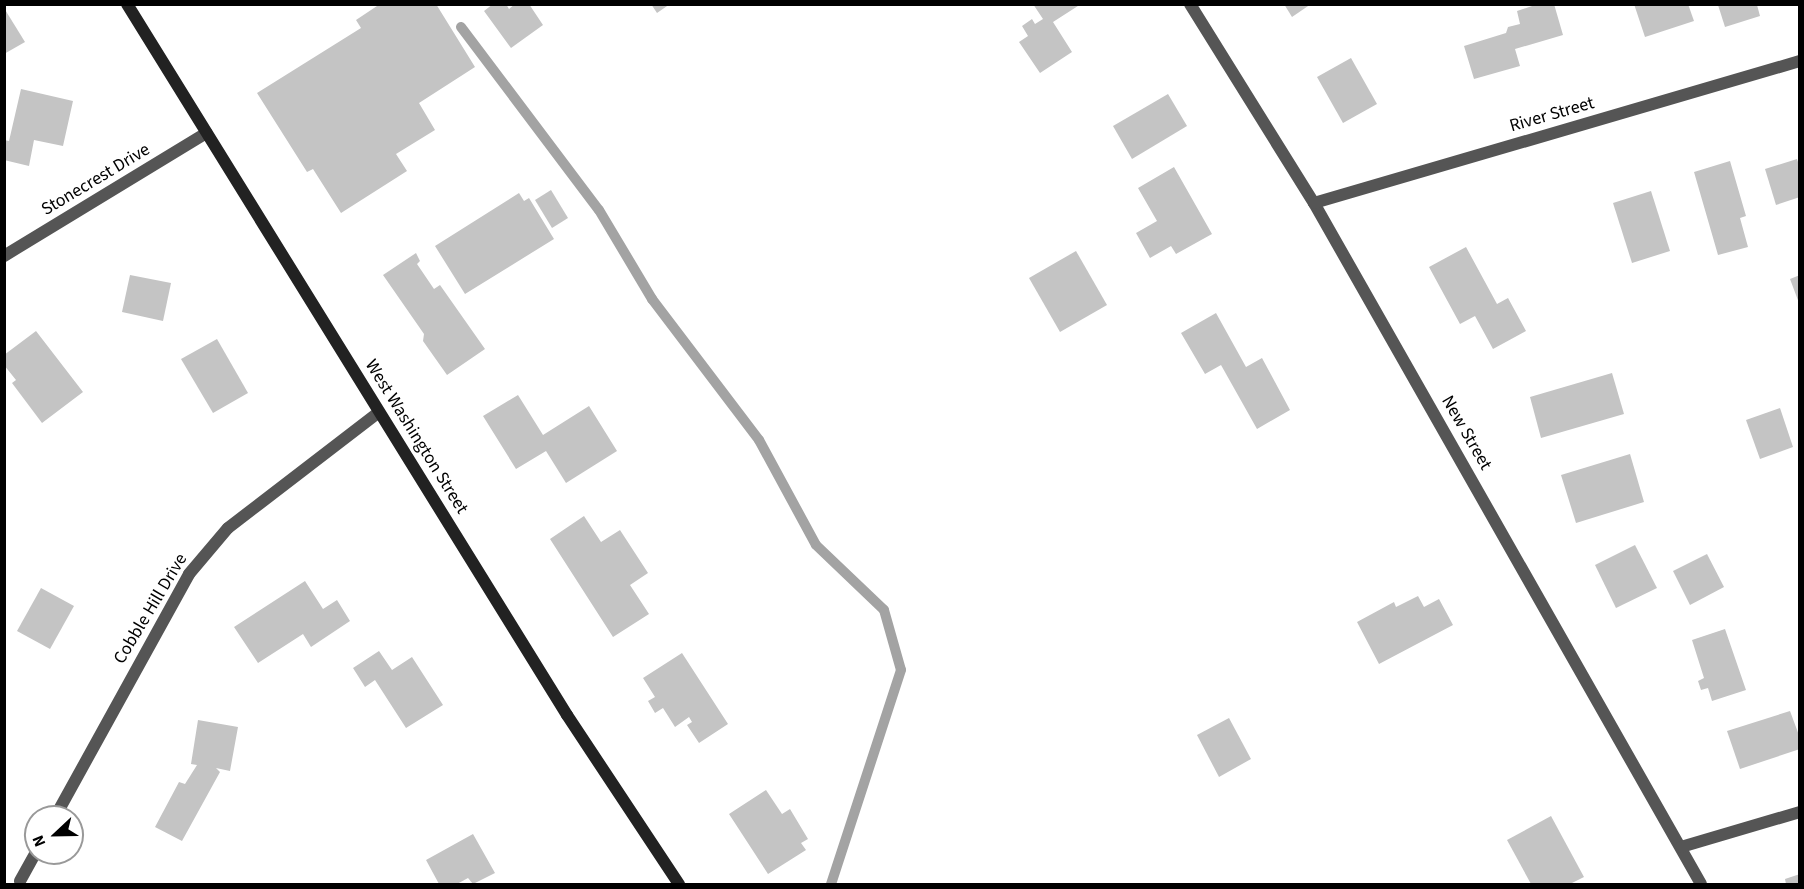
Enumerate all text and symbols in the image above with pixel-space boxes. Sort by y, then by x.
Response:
street label: River Street [1507,93,1597,137]
street label: Stonecrest Drive [38,139,154,221]
street label: West Washington Street [360,356,472,518]
street label: New Street [1436,392,1496,474]
street label: Cobble Hill Drive [110,550,192,668]
north arrow [24,805,84,865]
text: N [27,832,51,850]

